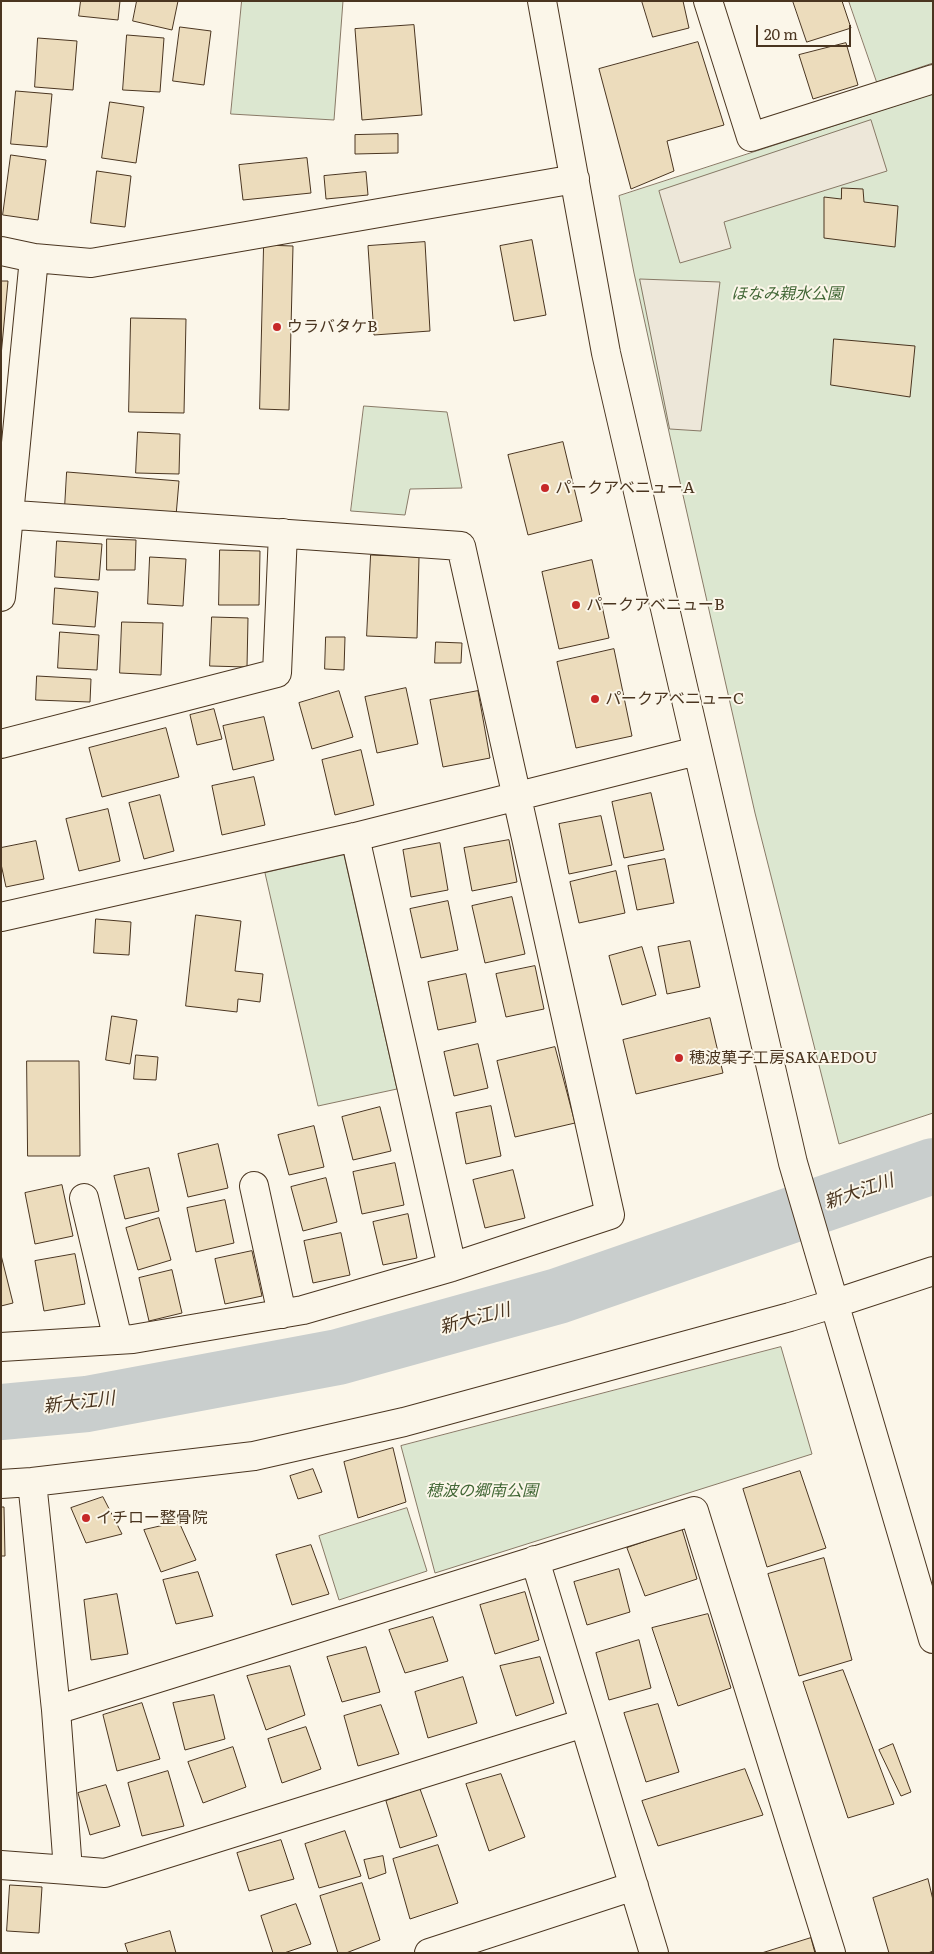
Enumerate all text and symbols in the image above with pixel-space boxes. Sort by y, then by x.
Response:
scale bar [759,15,854,47]
text: 20 m [764,22,798,45]
park label: ほなみ親水公園 [731,284,843,304]
place label: ウラバタケB [287,317,378,337]
marker: ウラバタケB [271,321,283,333]
place label: パークアベニューA [555,478,695,498]
marker: パークアベニューA [539,482,551,494]
place label: パークアベニューB [586,595,725,615]
marker: パークアベニューB [570,599,582,611]
place label: パークアベニューC [605,689,744,709]
marker: パークアベニューC [589,693,601,705]
place label: 穂波菓子工房SAKAEDOU [689,1048,877,1068]
marker: 穂波菓子工房SAKAEDOU [673,1052,685,1064]
water label: 新大江川 [821,1170,897,1214]
water label: 新大江川 [437,1299,513,1339]
water label: 新大江川 [42,1388,116,1418]
park label: 穂波の郷南公園 [426,1481,538,1501]
place label: イチロー整骨院 [96,1508,208,1528]
marker: イチロー整骨院 [80,1512,92,1524]

